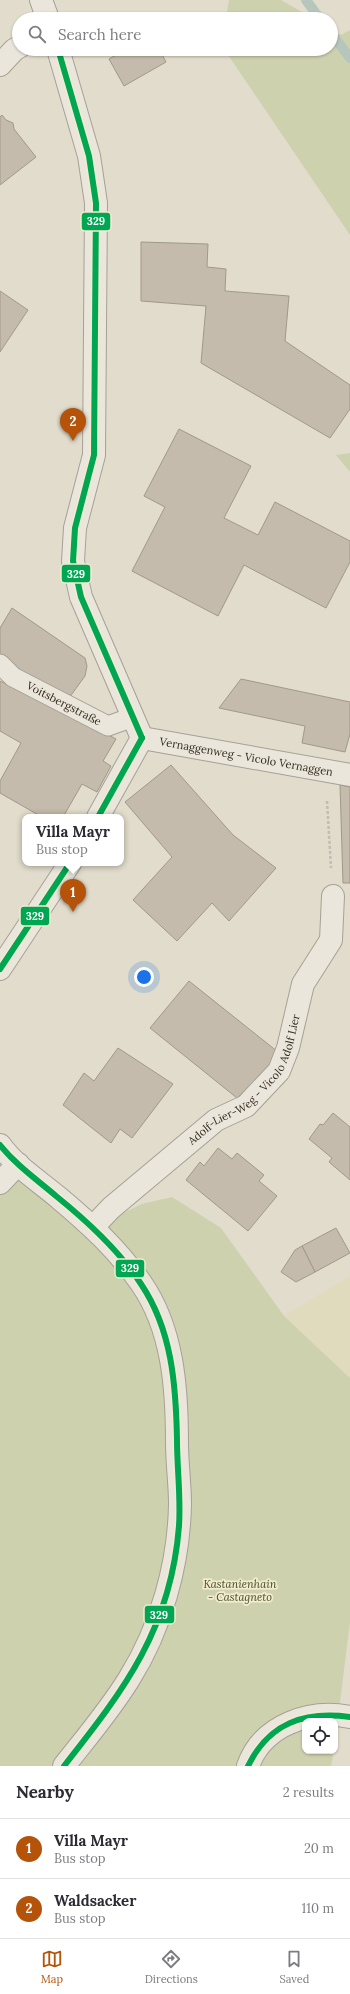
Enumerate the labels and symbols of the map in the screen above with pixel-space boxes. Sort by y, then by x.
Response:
line badge: 329 [81,212,111,231]
text: 329 [87,214,105,228]
pin: 2 [60,408,86,441]
line badge: 329 [61,564,91,583]
text: 329 [67,567,85,581]
street label: Voitsbergstraße [24,678,104,728]
street label: Vernaggenweg - Vicolo Vernaggen [158,734,334,779]
pin: 1 [60,879,86,912]
line badge: 329 [20,906,50,926]
text: 329 [26,909,44,923]
your location [134,967,154,987]
street label: Adolf-Lier-Weg - Vicolo Adolf Lier [184,1013,303,1148]
line badge: 329 [115,1259,145,1278]
text: 329 [121,1261,139,1275]
park label: Kastanienhain - Castagneto [203,1577,277,1604]
line badge: 329 [144,1605,175,1624]
text: 329 [150,1608,168,1622]

